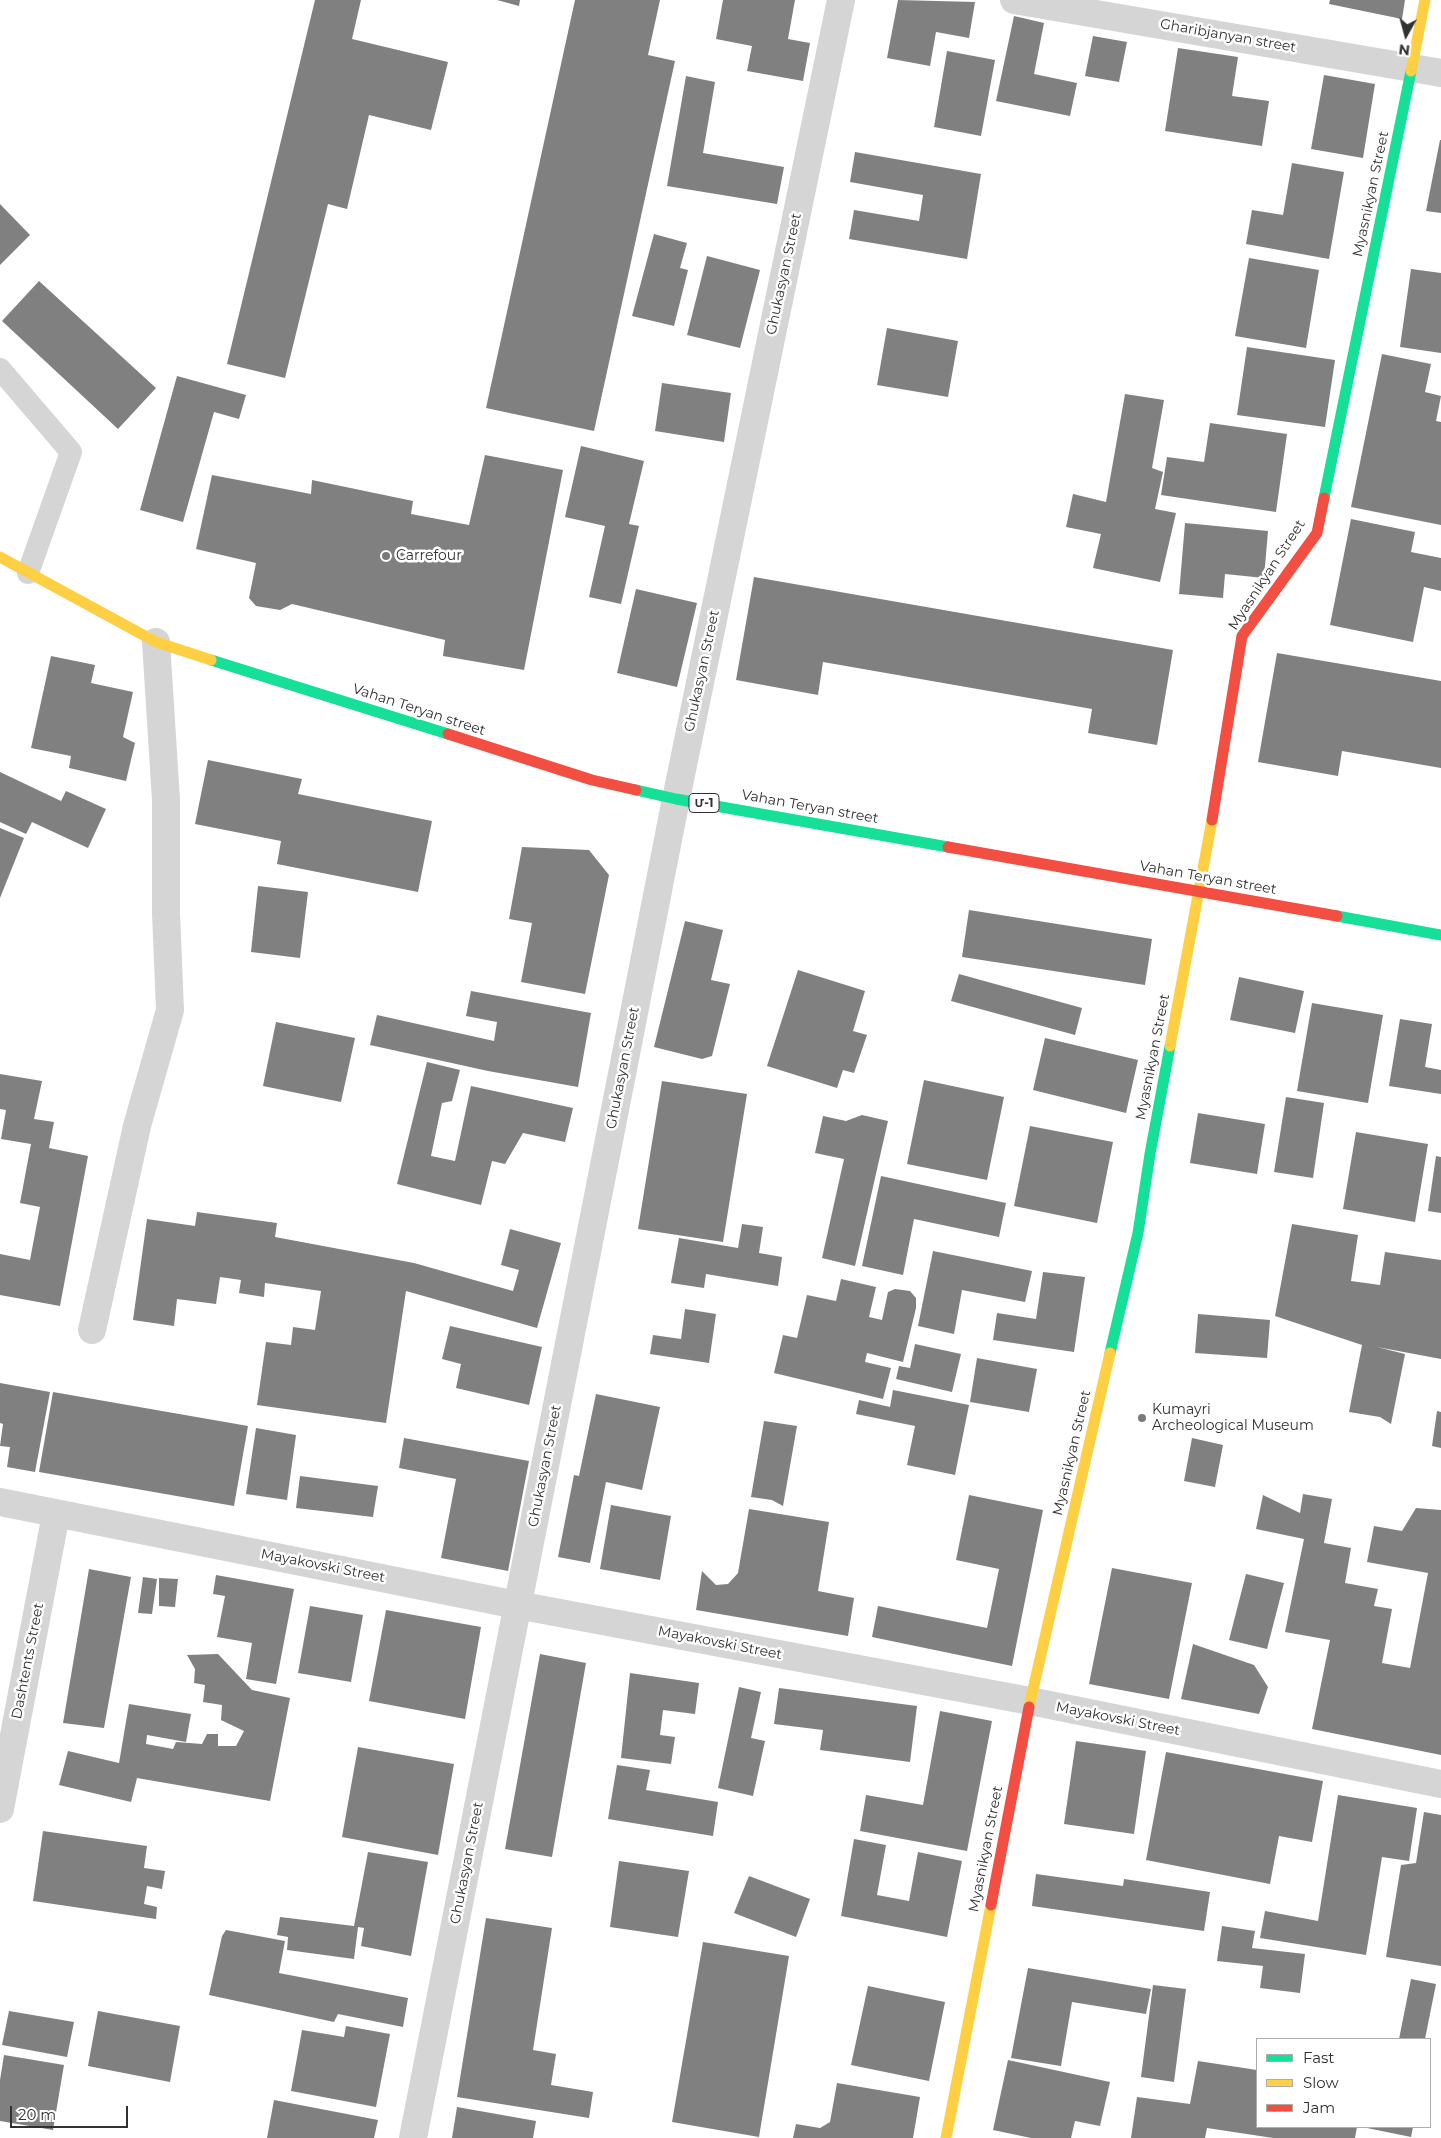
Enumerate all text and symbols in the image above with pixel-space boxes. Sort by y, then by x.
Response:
north arrow [1381,10,1431,60]
street label: Gharibjanyan street [1159,16,1297,56]
text: N [1397,40,1411,60]
street label: Myasnikyan Street [1349,130,1393,258]
street label: Ghukasyan Street [763,212,805,336]
street label: Myasnikyan Street [1225,517,1309,633]
place label: Carrefour [396,548,462,564]
marker: Carrefour [380,550,392,562]
street label: Ghukasyan Street [681,609,723,733]
street label: Vahan Teryan street [350,681,488,739]
street label: Vahan Teryan street [740,787,880,827]
road number: Մ-1 [689,794,719,812]
street label: Vahan Teryan street [1138,858,1278,898]
street label: Myasnikyan Street [1133,993,1173,1121]
street label: Ghukasyan Street [603,1006,643,1130]
street label: Myasnikyan Street [1049,1389,1095,1517]
place label: Kumayri Archeological Museum [1152,1402,1314,1434]
street label: Ghukasyan Street [525,1404,565,1528]
marker: Kumayri Archeological Museum [1136,1412,1148,1424]
street label: Mayakovski Street [260,1546,386,1586]
street label: Dashtents Street [8,1601,48,1721]
street label: Mayakovski Street [657,1623,783,1663]
street label: Mayakovski Street [1055,1699,1181,1739]
street label: Myasnikyan Street [966,1785,1006,1913]
street label: Ghukasyan Street [447,1801,487,1925]
legend [1256,2038,1431,2128]
text: Fast [1303,2048,1334,2067]
text: Slow [1303,2073,1339,2092]
scale bar [12,2096,130,2128]
text: Jam [1303,2098,1335,2117]
text: 20 m [18,2105,56,2124]

